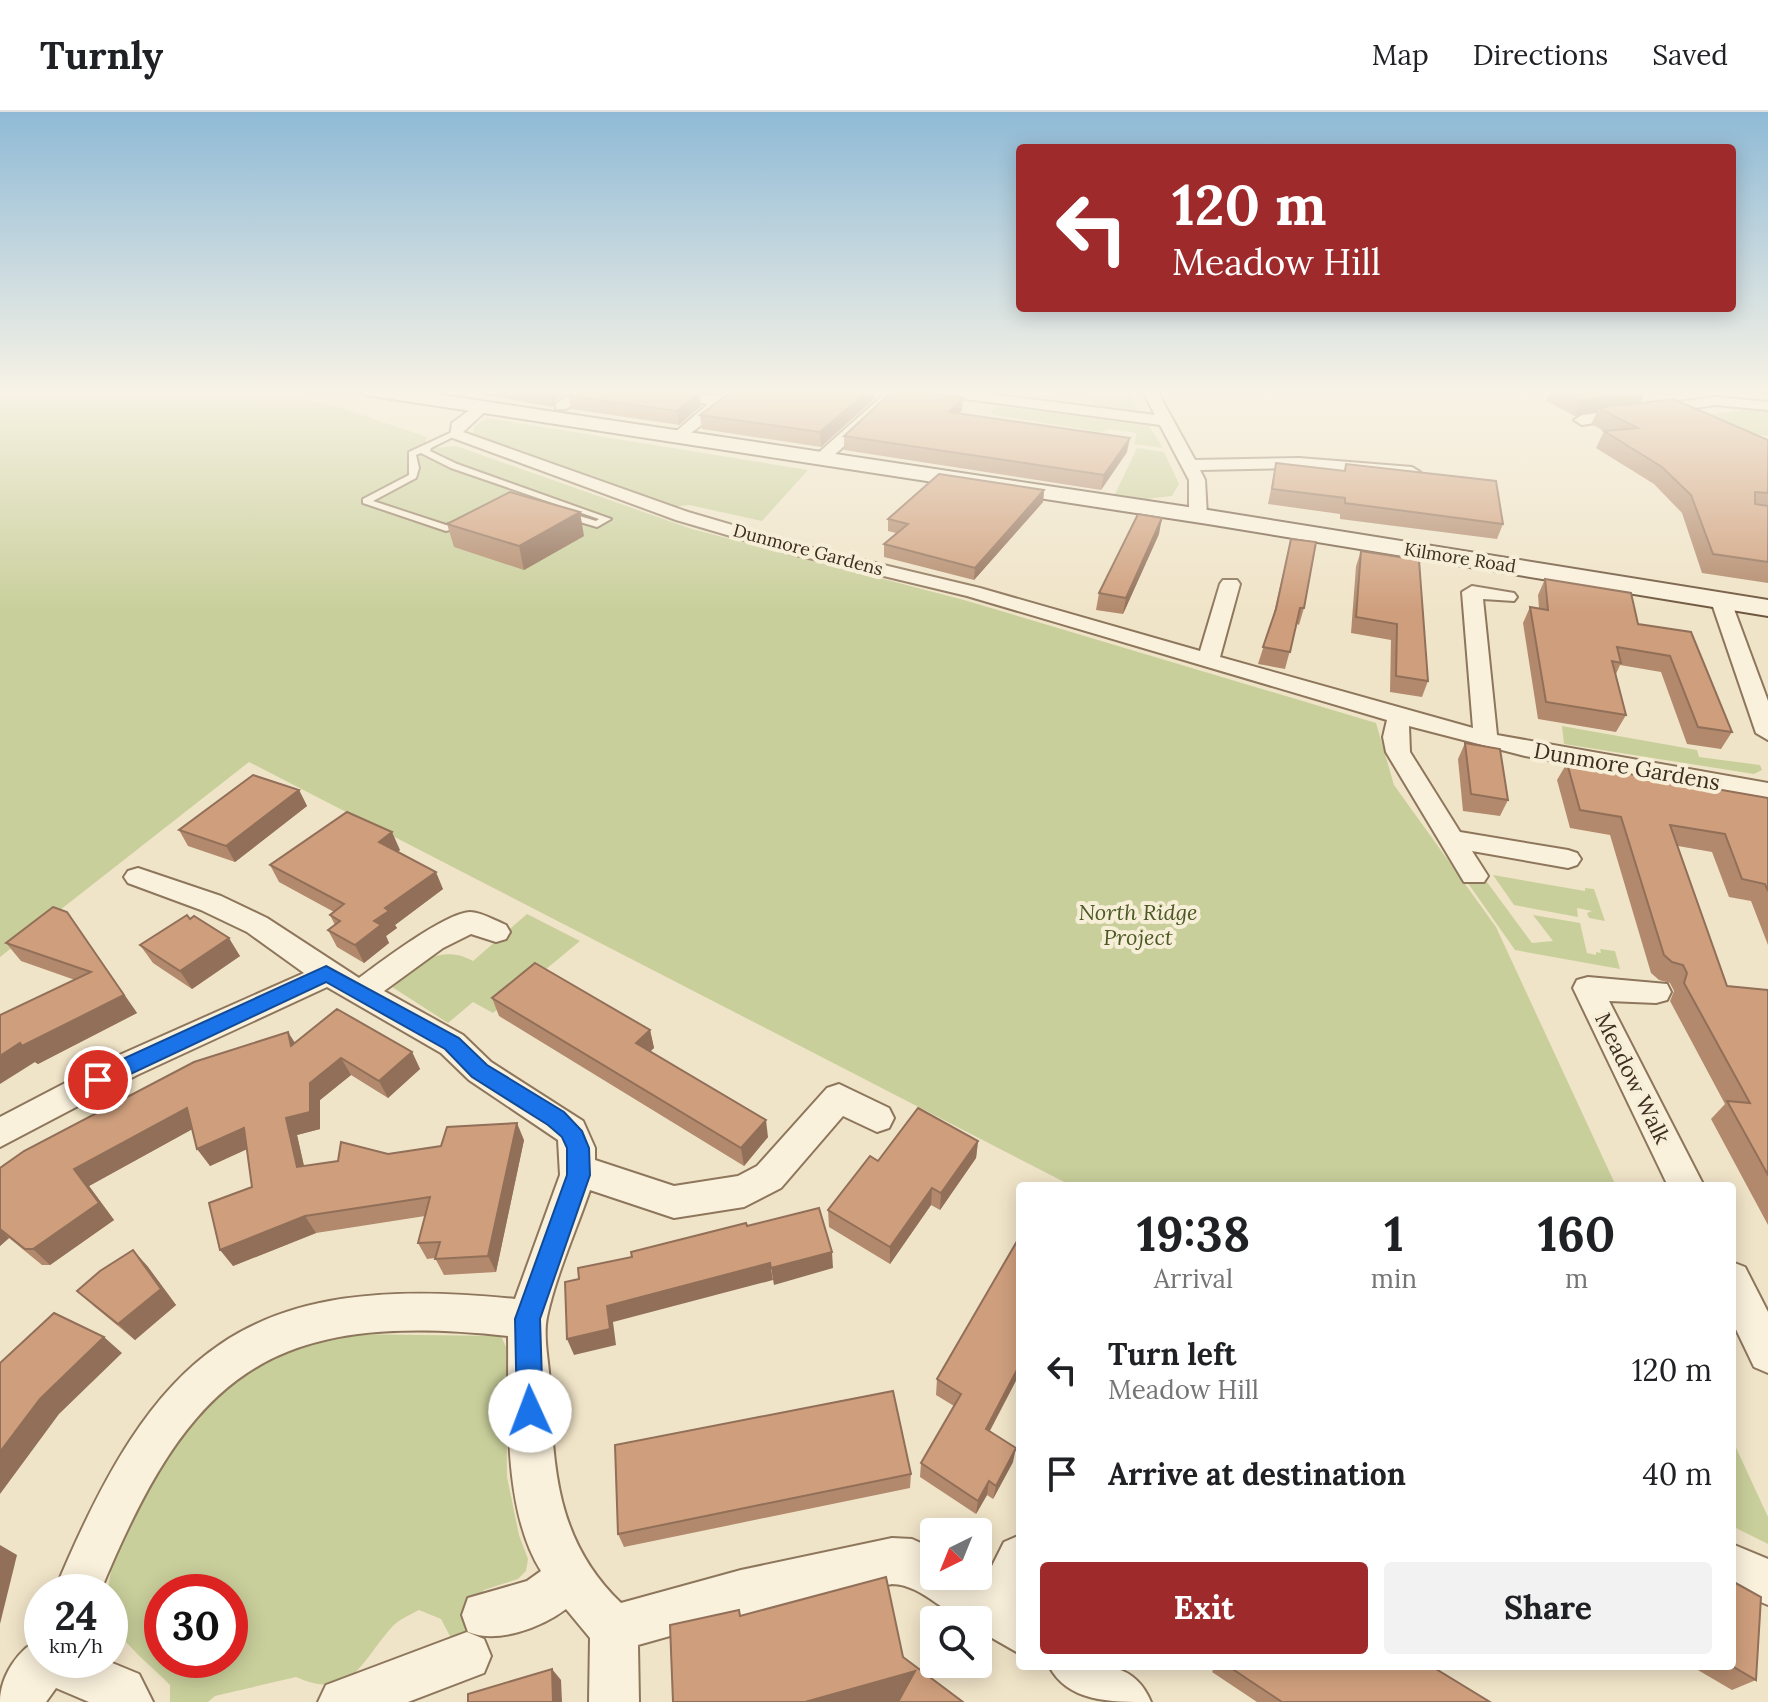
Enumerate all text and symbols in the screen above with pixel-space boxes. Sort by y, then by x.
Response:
text: Turnly [40,31,163,79]
text: Map [1372,37,1429,73]
text: Directions [1473,37,1608,73]
text: Saved [1652,37,1728,73]
text: 120 m [1172,169,1326,240]
icon: left [1040,176,1144,280]
text: Meadow Hill [1172,239,1381,285]
street label: Dunmore Gardens [731,518,886,581]
street label: Kilmore Road [1403,537,1518,578]
street label: Dunmore Gardens [1532,736,1722,796]
park label: North Ridge Project [1078,898,1198,951]
street label: Meadow Walk [1589,1008,1677,1148]
pin [64,1046,132,1114]
icon: arrive [76,1058,120,1102]
text: 19:38 [1137,1203,1250,1264]
text: 1 [1384,1203,1404,1264]
text: 160 [1538,1203,1615,1264]
text: Arrival [1154,1262,1233,1295]
text: min [1371,1262,1417,1295]
text: m [1565,1262,1588,1295]
text: Turn left [1108,1335,1236,1373]
icon: left [1040,1348,1084,1392]
text: 120 m [1632,1351,1712,1389]
position arrow [488,1369,572,1453]
text: Meadow Hill [1108,1373,1259,1406]
icon: arrive [1040,1452,1084,1496]
text: Arrive at destination [1108,1455,1406,1493]
text: 40 m [1642,1455,1712,1493]
north arrow [920,1518,992,1590]
map controls [920,1518,992,1678]
button: Exit [1040,1562,1368,1654]
button: Share [1384,1562,1712,1654]
speed limit sign: 30 [144,1574,248,1678]
text: 24 [54,1590,98,1641]
button: search [920,1606,992,1678]
text: km/h [49,1633,103,1658]

